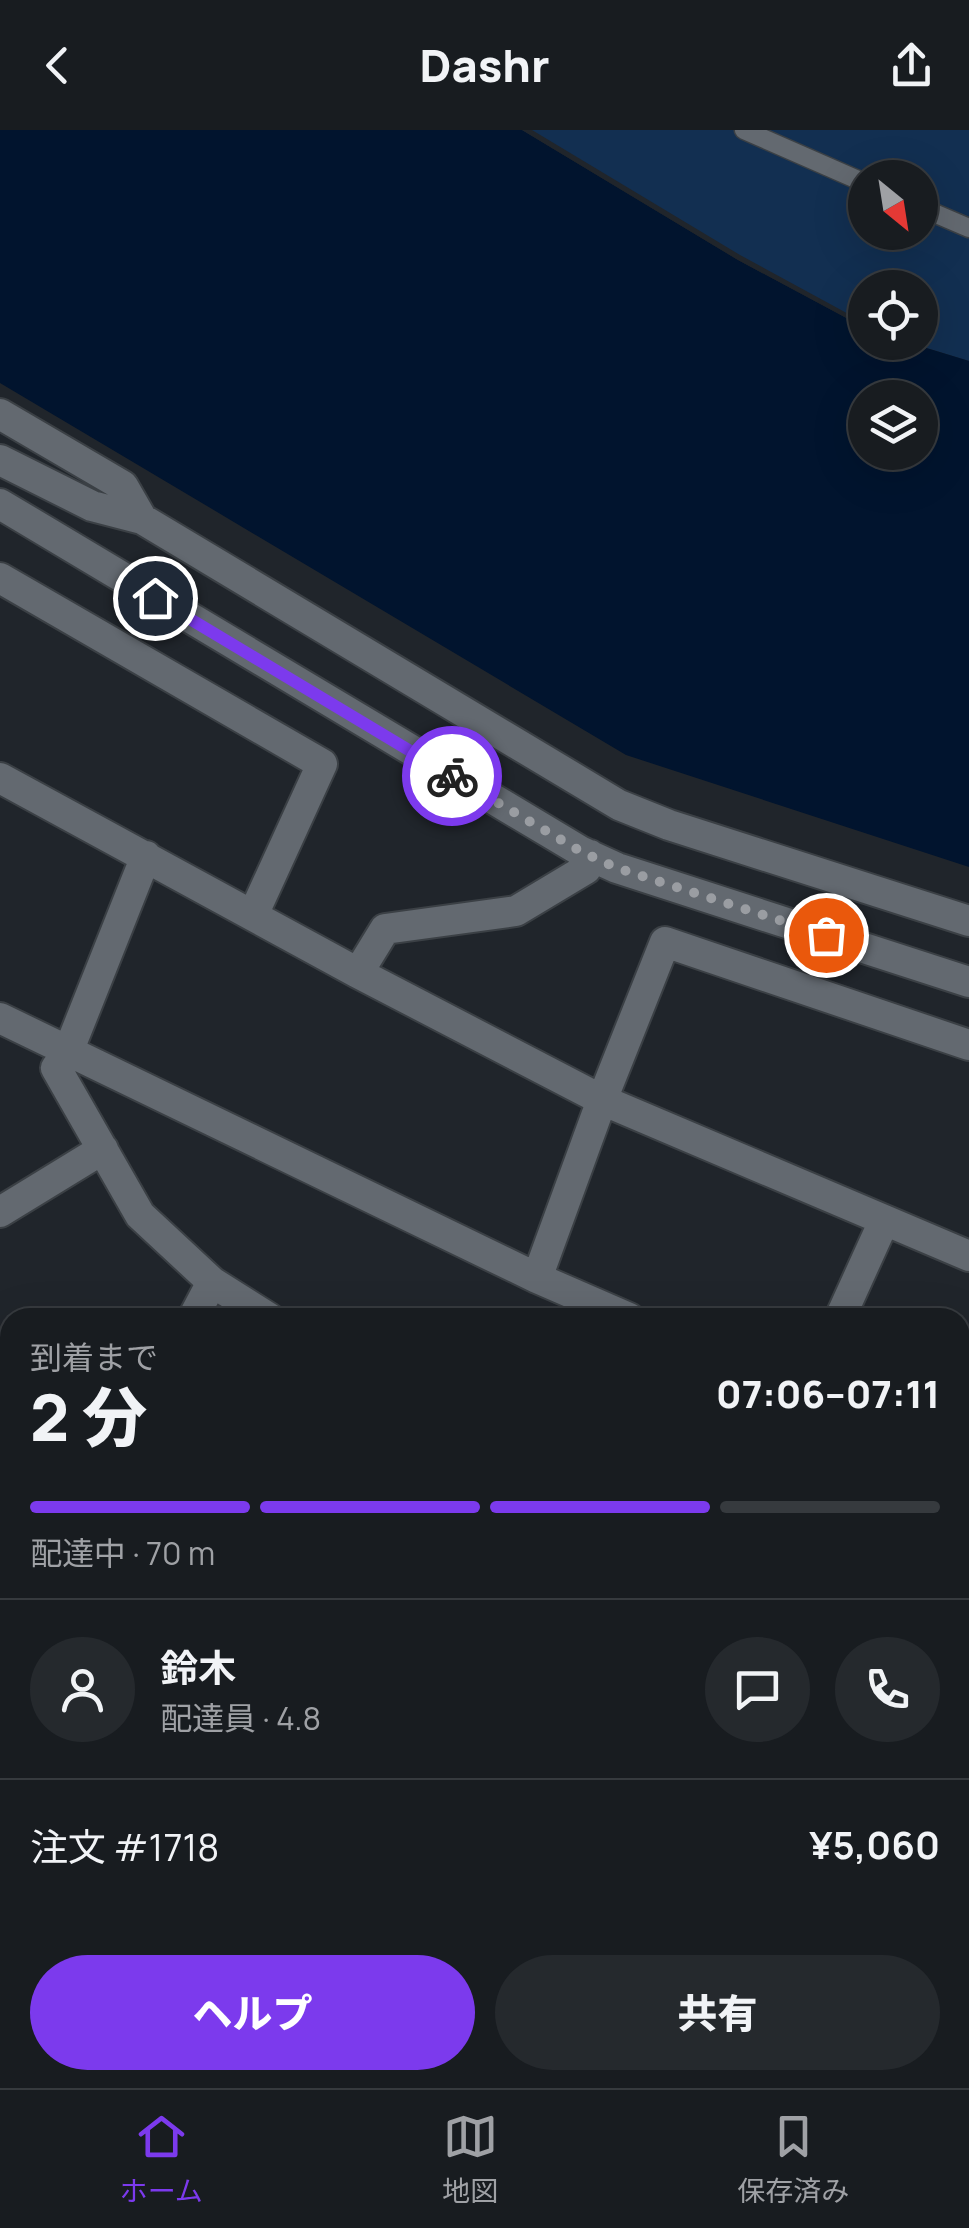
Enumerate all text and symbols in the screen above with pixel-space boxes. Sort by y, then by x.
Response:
text: Dashr [420,34,549,96]
icon: back [30,38,85,93]
icon: share [884,38,939,93]
north arrow [848,160,938,250]
map controls [848,160,938,470]
button: locate [848,270,938,360]
button: layers [848,380,938,470]
pin [113,556,198,641]
icon: home [128,571,183,626]
courier [402,726,502,826]
icon: bike [425,749,480,804]
pin [784,893,869,978]
icon: bag [799,908,854,963]
text: 到着まで [30,1335,158,1379]
text: 07:06–07:11 [716,1367,940,1419]
text: 2 分 [30,1372,147,1461]
text: 配達中 · 70 m [30,1531,215,1575]
button: person [30,1637,135,1742]
button: chat [705,1637,810,1742]
button: phone [835,1637,940,1742]
text: 鈴木 [160,1641,236,1693]
text: 配達員 · 4.8 [160,1696,321,1740]
text: ¥5,060 [809,1818,940,1870]
text: 注文 #1718 [30,1820,219,1872]
button: ヘルプ [30,1955,475,2070]
button: 共有 [495,1955,940,2070]
tab: ホーム [120,2109,203,2209]
tab: 地図 [442,2109,498,2209]
tab: 保存済み [737,2109,849,2209]

